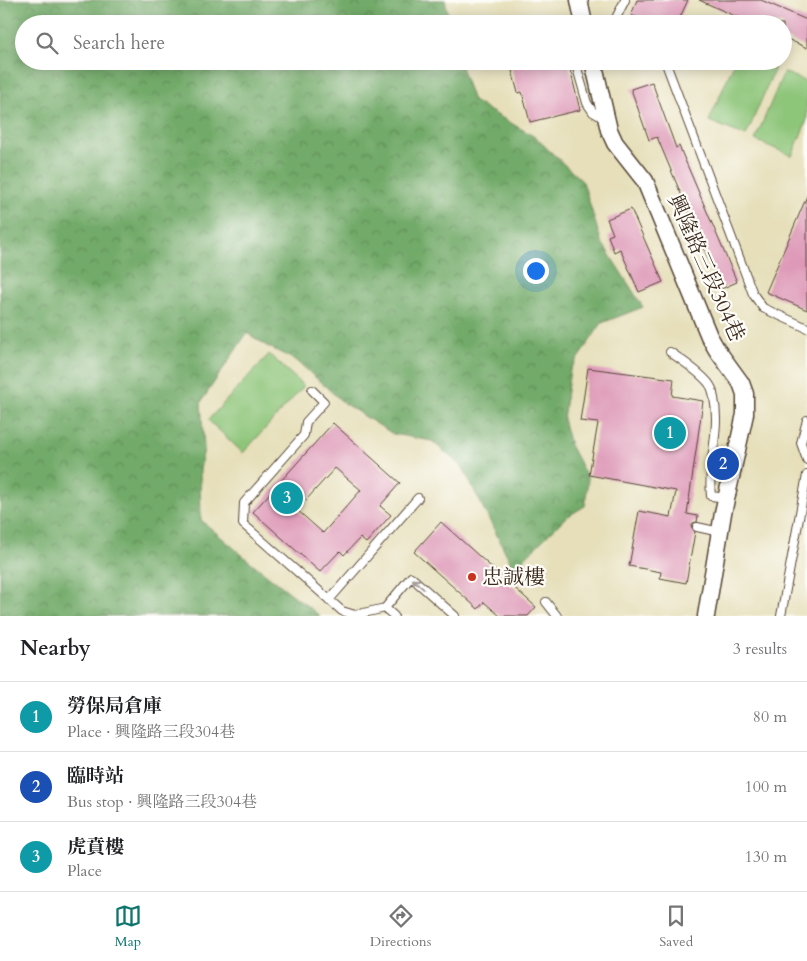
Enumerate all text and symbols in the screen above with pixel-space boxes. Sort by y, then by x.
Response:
search box [15,15,792,70]
icon: search [33,29,61,57]
text: Search here [73,30,165,56]
street label: 興隆路三段304巷 [661,190,751,346]
your location [523,258,549,284]
pin: 1 [654,414,686,452]
pin: 2 [707,445,739,483]
pin: 3 [271,479,303,517]
place label: 忠誠樓 [482,563,545,592]
marker: 忠誠樓 [466,571,478,583]
one-way arrow [412,578,425,589]
text: Nearby [20,634,91,663]
text: 3 results [733,638,787,660]
text: 勞保局倉庫 [67,693,162,719]
text: 1 [32,706,40,728]
text: 80 m [753,706,787,728]
text: Place · 興隆路三段304巷 [67,721,235,743]
text: 臨時站 [67,763,124,789]
text: 2 [32,776,40,798]
text: 100 m [745,776,787,798]
text: Bus stop · 興隆路三段304巷 [67,791,257,813]
text: 虎賁樓 [67,834,124,860]
text: 3 [32,846,40,868]
text: 130 m [745,846,787,868]
text: Place [67,860,102,882]
tab: Map [114,902,142,951]
tab: Directions [370,902,431,951]
tab: Saved [659,902,693,951]

